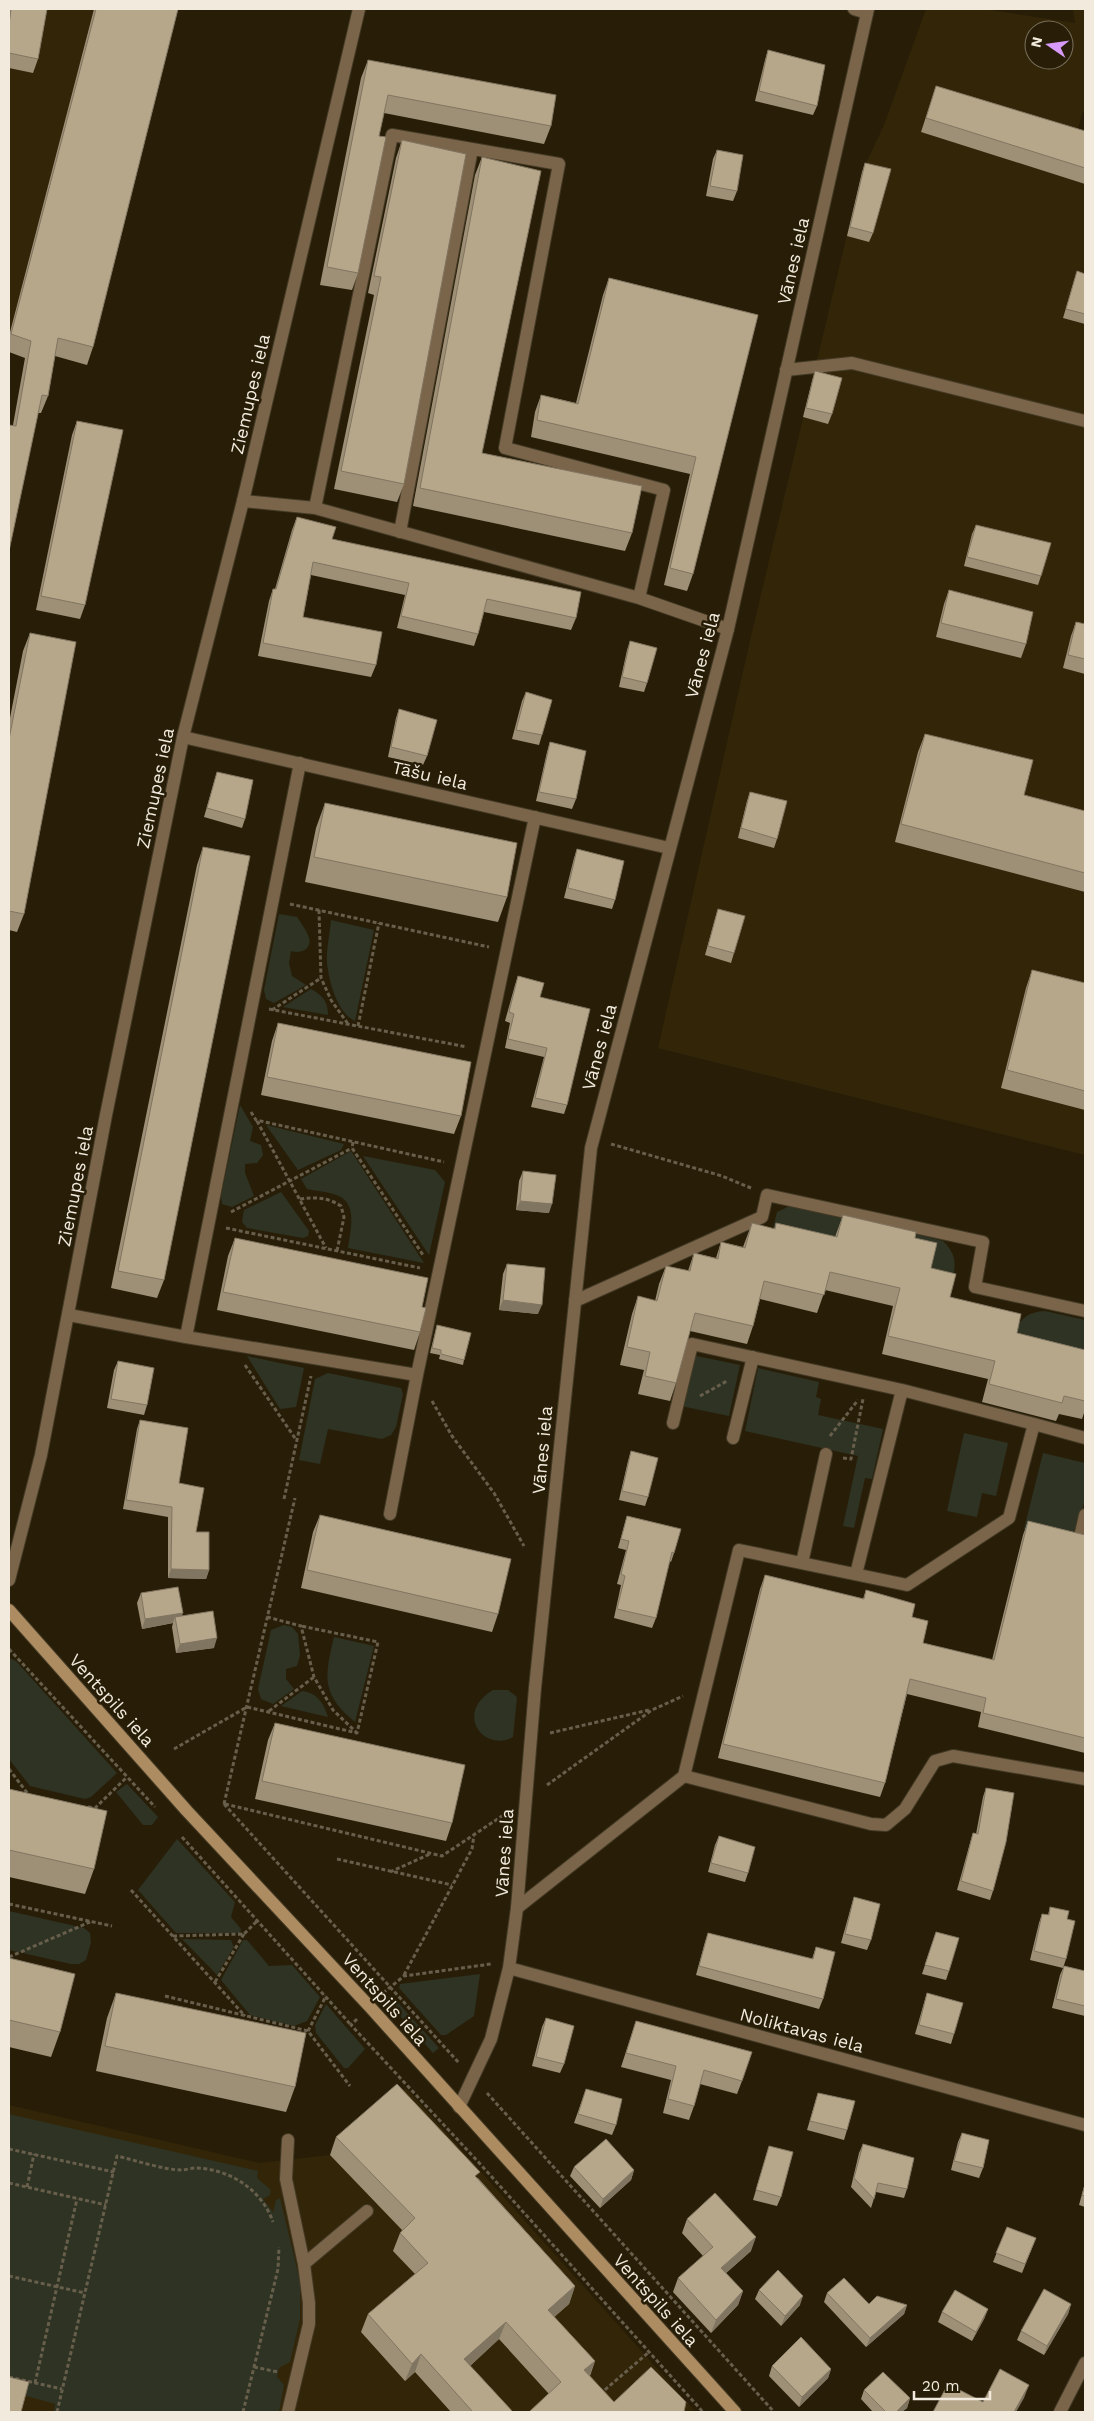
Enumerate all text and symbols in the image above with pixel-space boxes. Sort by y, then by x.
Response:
north arrow [1024,20,1074,70]
text: N [1027,35,1045,49]
street label: Vānes iela [773,215,813,307]
street label: Ziemupes iela [226,332,274,456]
street label: Vānes iela [680,609,724,701]
street label: Ziemupes iela [132,726,178,850]
street label: Tāšu iela [390,756,470,794]
street label: Vānes iela [577,1001,621,1093]
street label: Ziemupes iela [53,1124,97,1248]
street label: Vānes iela [528,1405,556,1495]
street label: Ventspils iela [65,1649,159,1751]
street label: Vānes iela [490,1808,518,1898]
street label: Ventspils iela [338,1948,432,2050]
street label: Noliktavas iela [738,2003,866,2057]
street label: Ventspils iela [609,2249,703,2351]
scale bar [914,2368,990,2400]
text: 20 m [922,2377,960,2395]

